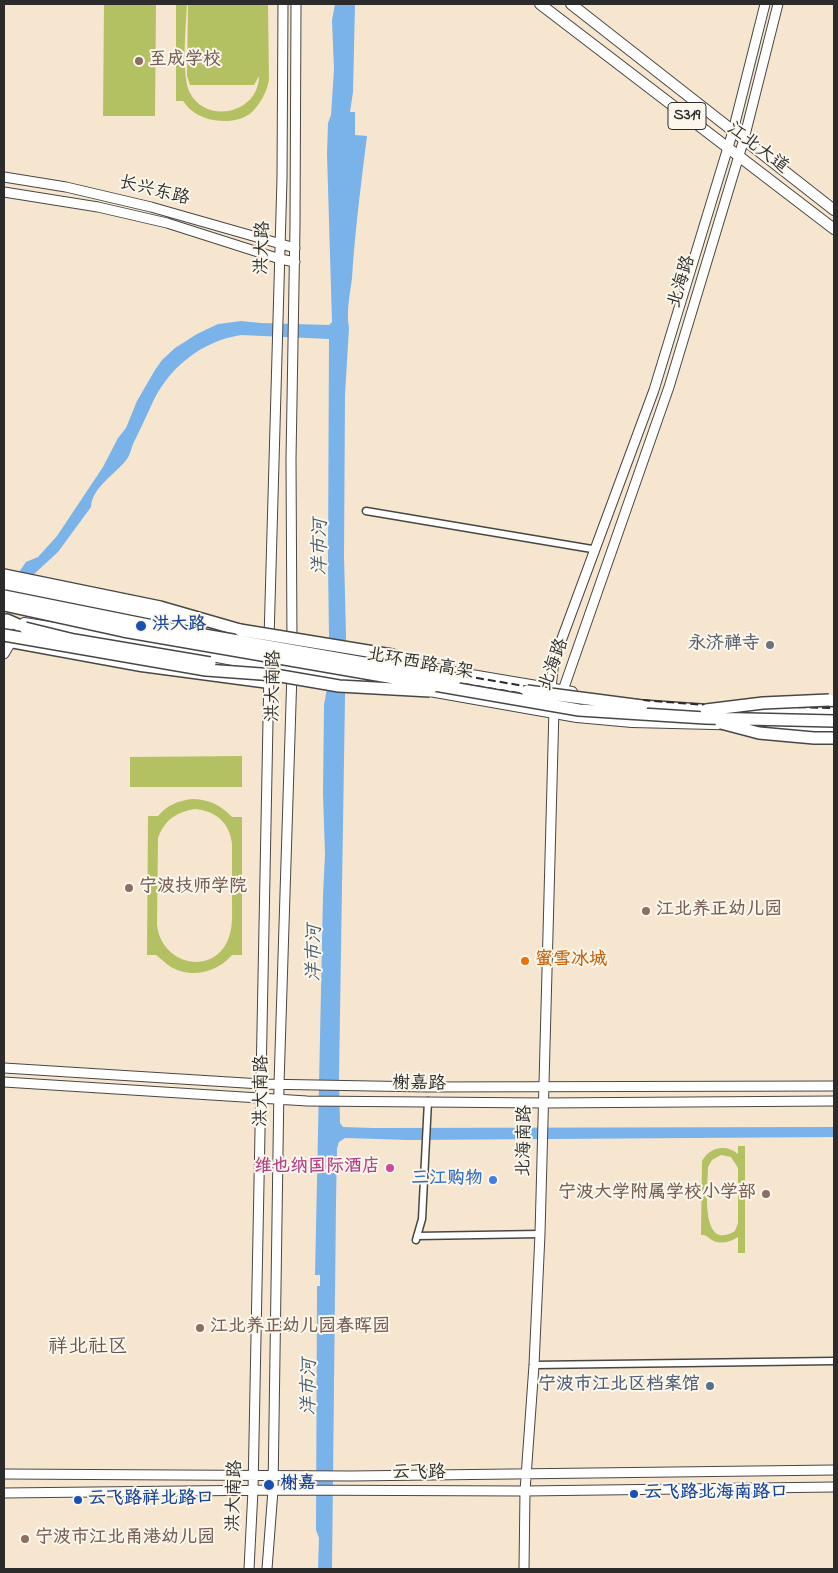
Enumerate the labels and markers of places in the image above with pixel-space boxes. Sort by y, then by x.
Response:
place label: 至成学校 [149,50,221,72]
marker: 至成学校 [133,55,145,67]
place label: 洪大路 [152,615,206,637]
marker: 洪大路 [134,619,148,633]
place label: 永济禅寺 [688,634,760,656]
marker: 永济禅寺 [764,639,776,651]
place label: 宁波技师学院 [139,877,247,899]
marker: 宁波技师学院 [123,882,135,894]
place label: 江北养正幼儿园 [656,900,782,922]
marker: 江北养正幼儿园 [640,905,652,917]
place label: 蜜雪冰城 [535,950,607,972]
marker: 蜜雪冰城 [519,955,531,967]
place label: 维也纳国际酒店 [254,1157,380,1179]
marker: 维也纳国际酒店 [384,1162,396,1174]
place label: 三江购物 [411,1169,483,1191]
marker: 三江购物 [487,1174,499,1186]
place label: 宁波大学附属学校小学部 [558,1183,756,1205]
marker: 宁波大学附属学校小学部 [760,1188,772,1200]
place label: 江北养正幼儿园春晖园 [210,1317,390,1339]
marker: 江北养正幼儿园春晖园 [194,1322,206,1334]
place label: 宁波市江北区档案馆 [538,1375,700,1397]
marker: 宁波市江北区档案馆 [704,1380,716,1392]
place label: 榭嘉 [280,1474,316,1496]
marker: 榭嘉 [262,1478,276,1492]
place label: 云飞路北海南路口 [644,1483,788,1505]
marker: 云飞路北海南路口 [628,1488,640,1500]
place label: 云飞路祥北路口 [88,1489,214,1511]
marker: 云飞路祥北路口 [72,1494,84,1506]
place label: 宁波市江北甬港幼儿园 [35,1528,215,1550]
marker: 宁波市江北甬港幼儿园 [19,1533,31,1545]

